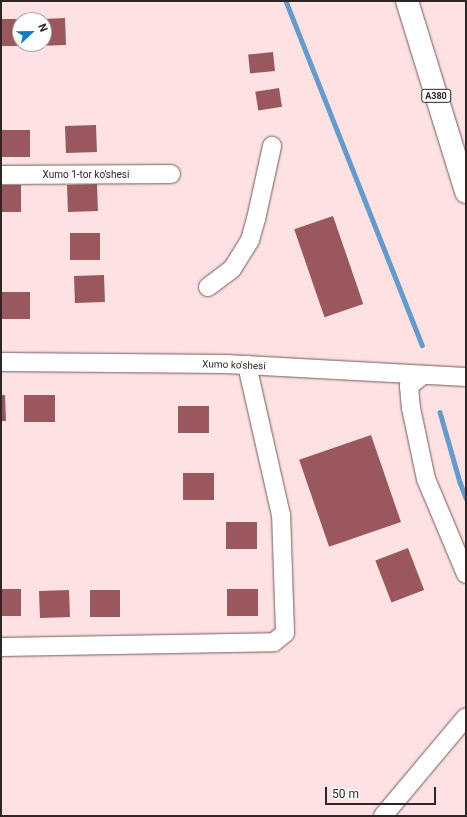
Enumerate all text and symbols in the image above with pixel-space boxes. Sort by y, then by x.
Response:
north arrow [12,12,52,52]
text: N [35,22,50,34]
road number: A380 [421,89,451,103]
street label: Xumo 1-tor ko'shesi [43,169,129,181]
street label: Xumo ko'shesi [202,358,266,372]
scale bar [327,779,438,805]
text: 50 m [332,787,359,801]

